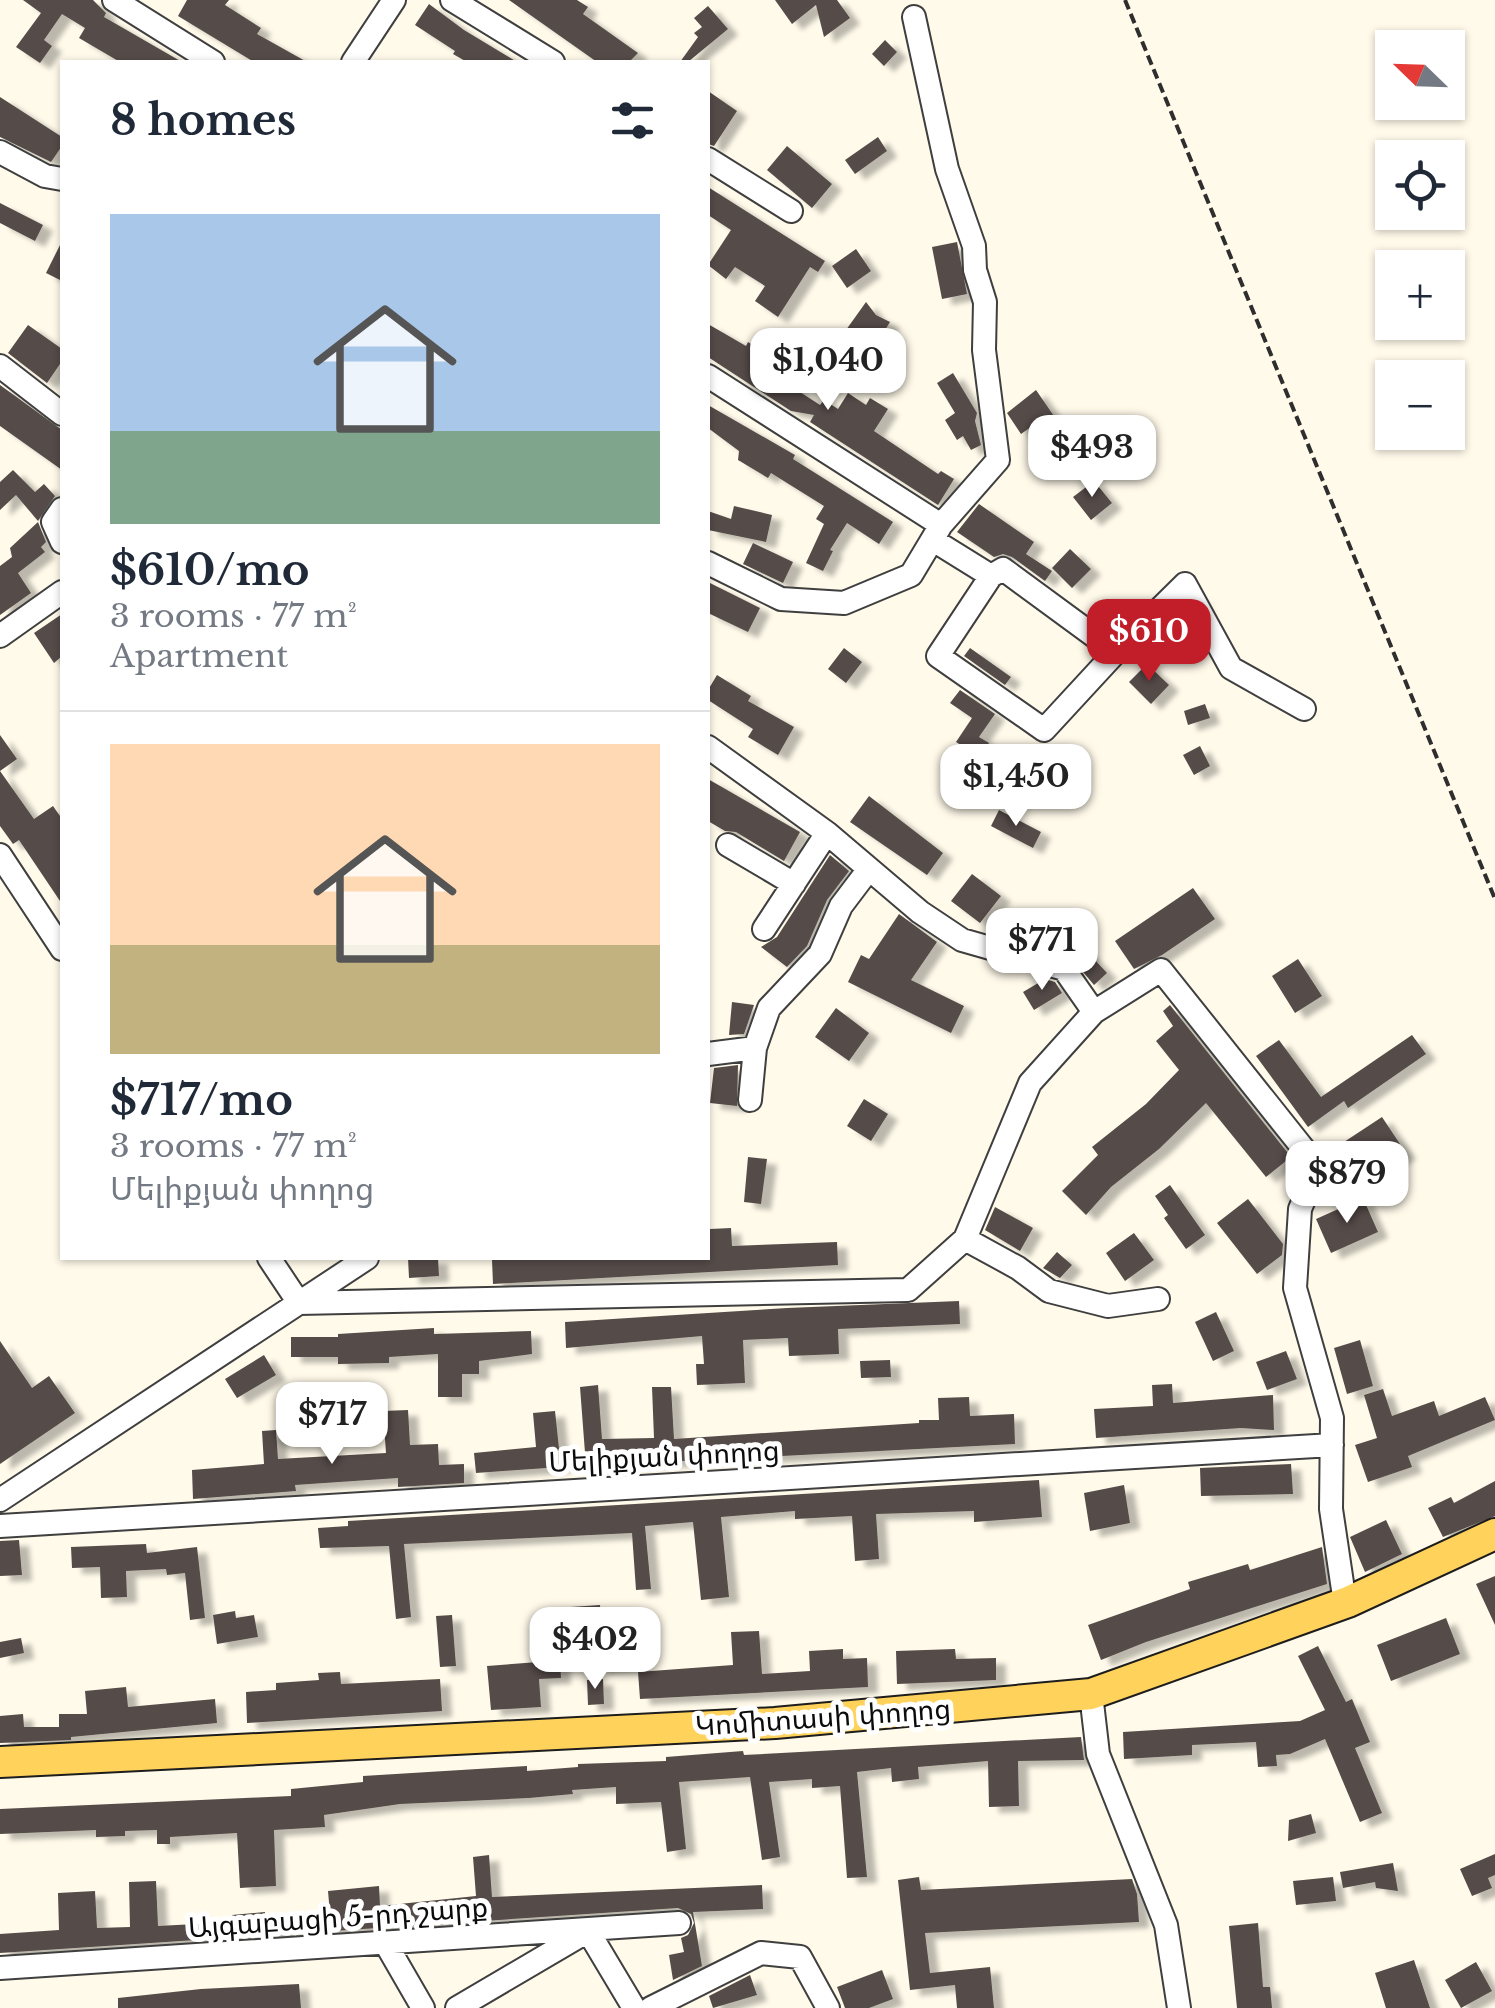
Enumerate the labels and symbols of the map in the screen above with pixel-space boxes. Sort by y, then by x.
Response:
north arrow [1375,30,1465,120]
pin: $1,040 [747,328,909,413]
pin: $493 [1033,415,1151,500]
pin: $610 [1090,599,1208,684]
pin: $1,450 [935,744,1097,829]
pin: $771 [983,908,1101,993]
pin: $879 [1288,1141,1406,1226]
pin: $717 [273,1382,391,1467]
street label: Մելիքյան փողոց [548,1433,780,1480]
pin: $402 [536,1607,654,1692]
street label: Կոմիտասի փողոց [694,1691,952,1744]
street label: Այգաբացի 5-րդ շարք [187,1890,489,1945]

